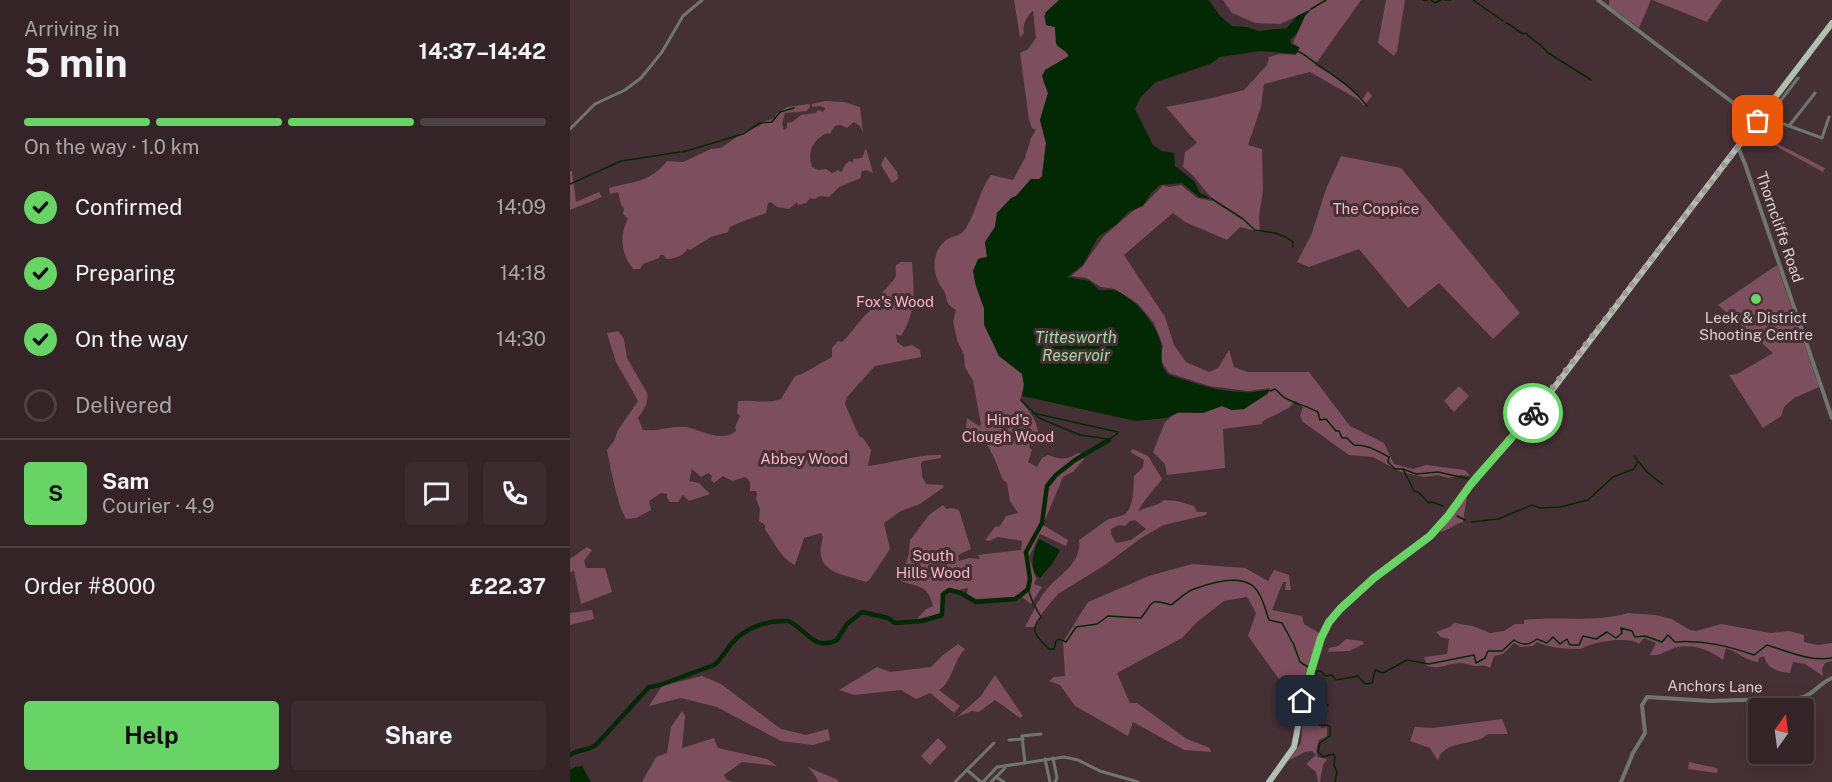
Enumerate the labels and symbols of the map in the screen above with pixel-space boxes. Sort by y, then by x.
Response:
pin [1732,95,1783,146]
street label: Thorncliffe Road [1753,169,1807,285]
park label: The Coppice [1333,200,1419,217]
marker: Leek & District Shooting Centre [1749,292,1763,306]
park label: Fox's Wood [856,293,934,310]
place label: Leek & District Shooting Centre [1699,309,1813,343]
water label: Tittesworth Reservoir [1035,328,1117,365]
courier [1503,383,1563,443]
park label: Hind's Clough Wood [962,411,1054,445]
park label: Abbey Wood [760,450,848,467]
park label: South Hills Wood [896,547,970,581]
pin [1276,675,1327,726]
street label: Anchors Lane [1667,677,1763,695]
north arrow [1748,698,1814,764]

